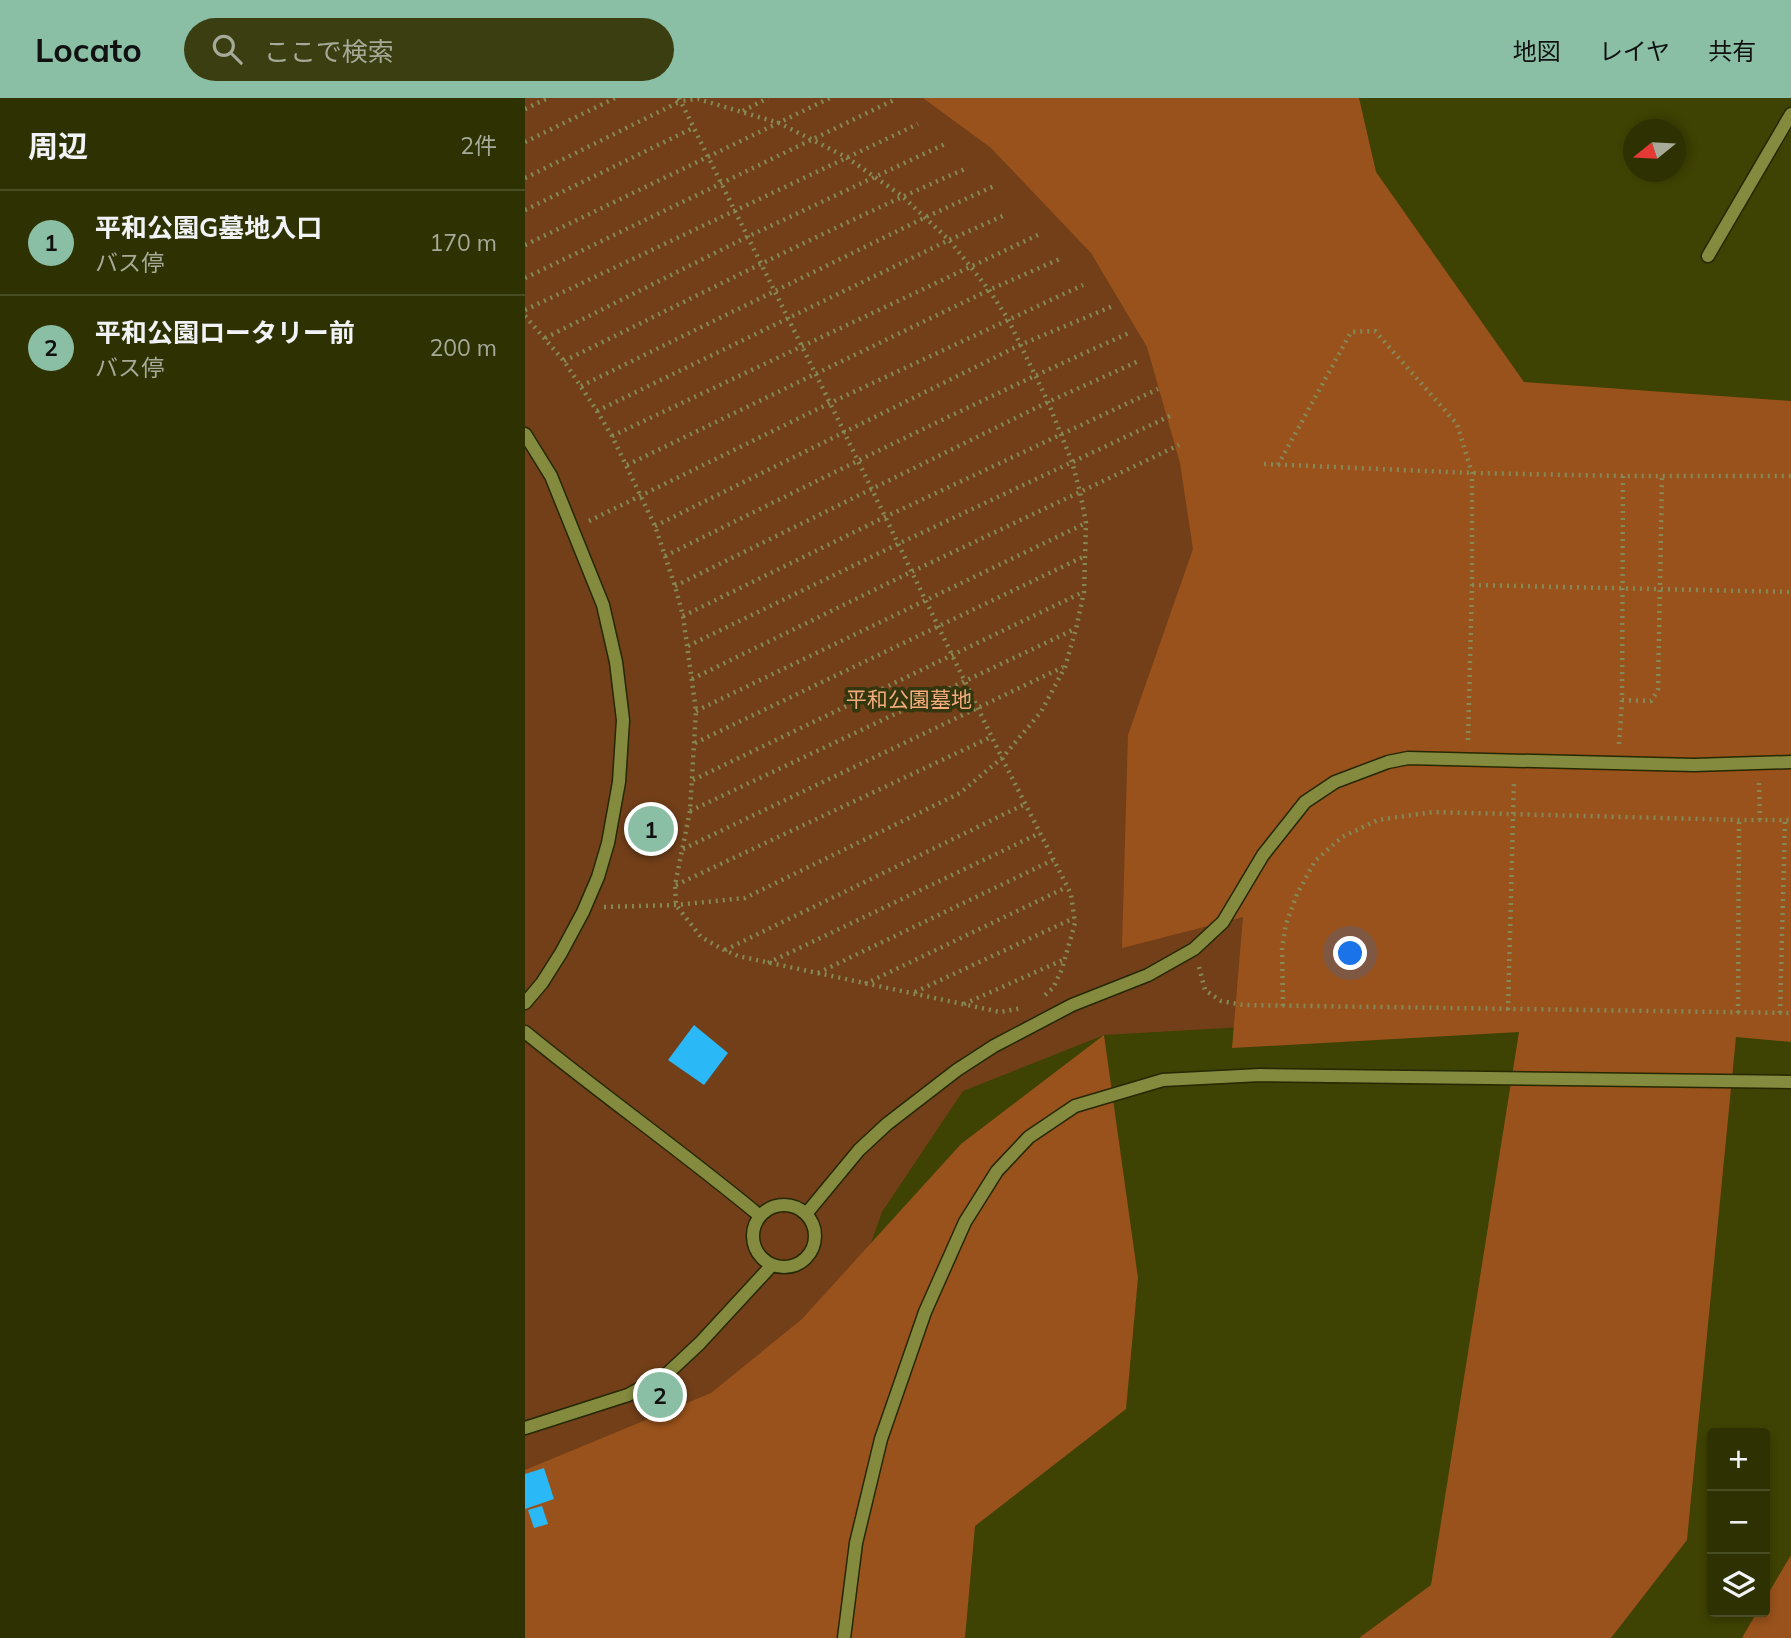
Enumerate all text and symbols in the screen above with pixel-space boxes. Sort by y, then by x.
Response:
search box [184,18,674,81]
text: Locato [35,29,142,70]
icon: search [208,30,246,68]
text: ここで検索 [264,35,394,68]
text: 地図 [1513,36,1561,66]
text: レイヤ [1599,36,1670,66]
text: 共有 [1708,36,1756,66]
north arrow [1623,119,1686,182]
text: 周辺 [28,127,88,165]
text: 2件 [460,131,497,160]
text: 平和公園G墓地入口 [95,211,322,244]
text: 1 [44,228,58,257]
text: 170 m [429,228,497,257]
text: バス停 [95,248,164,277]
text: 平和公園ロータリー前 [95,316,355,349]
text: 2 [44,333,58,362]
text: 200 m [429,333,497,362]
text: バス停 [95,353,164,382]
park label: 平和公園墓地 [846,686,972,712]
pin: 1 [628,803,674,855]
your location [1333,936,1367,970]
pin: 2 [637,1369,683,1421]
map controls [1707,1428,1770,1617]
button: + [1707,1428,1770,1491]
button: − [1707,1491,1770,1554]
button: layers [1707,1554,1770,1617]

